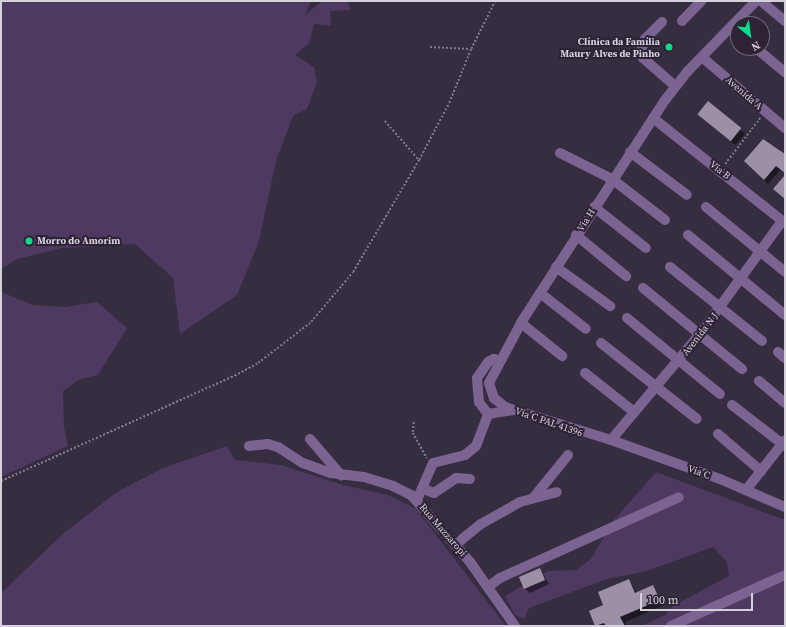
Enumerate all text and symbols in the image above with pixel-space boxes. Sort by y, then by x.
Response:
north arrow [730,16,770,56]
place label: Clínica da Família Maury Alves de Pinho [560,35,660,58]
text: N [748,38,763,55]
marker: Clínica da Família Maury Alves de Pinho [663,41,675,53]
street label: Avenida A [723,74,765,112]
street label: Via B [707,158,733,182]
street label: Via H [574,206,598,234]
place label: Morro do Amorim [37,235,120,247]
marker: Morro do Amorim [24,236,34,246]
street label: Avenida N J [679,310,721,358]
street label: Via C PAL 41396 [514,405,584,439]
street label: Via C [686,462,712,482]
street label: Rua Mazzaropi [417,501,469,559]
scale bar [642,585,755,611]
text: 100 m [647,592,679,608]

